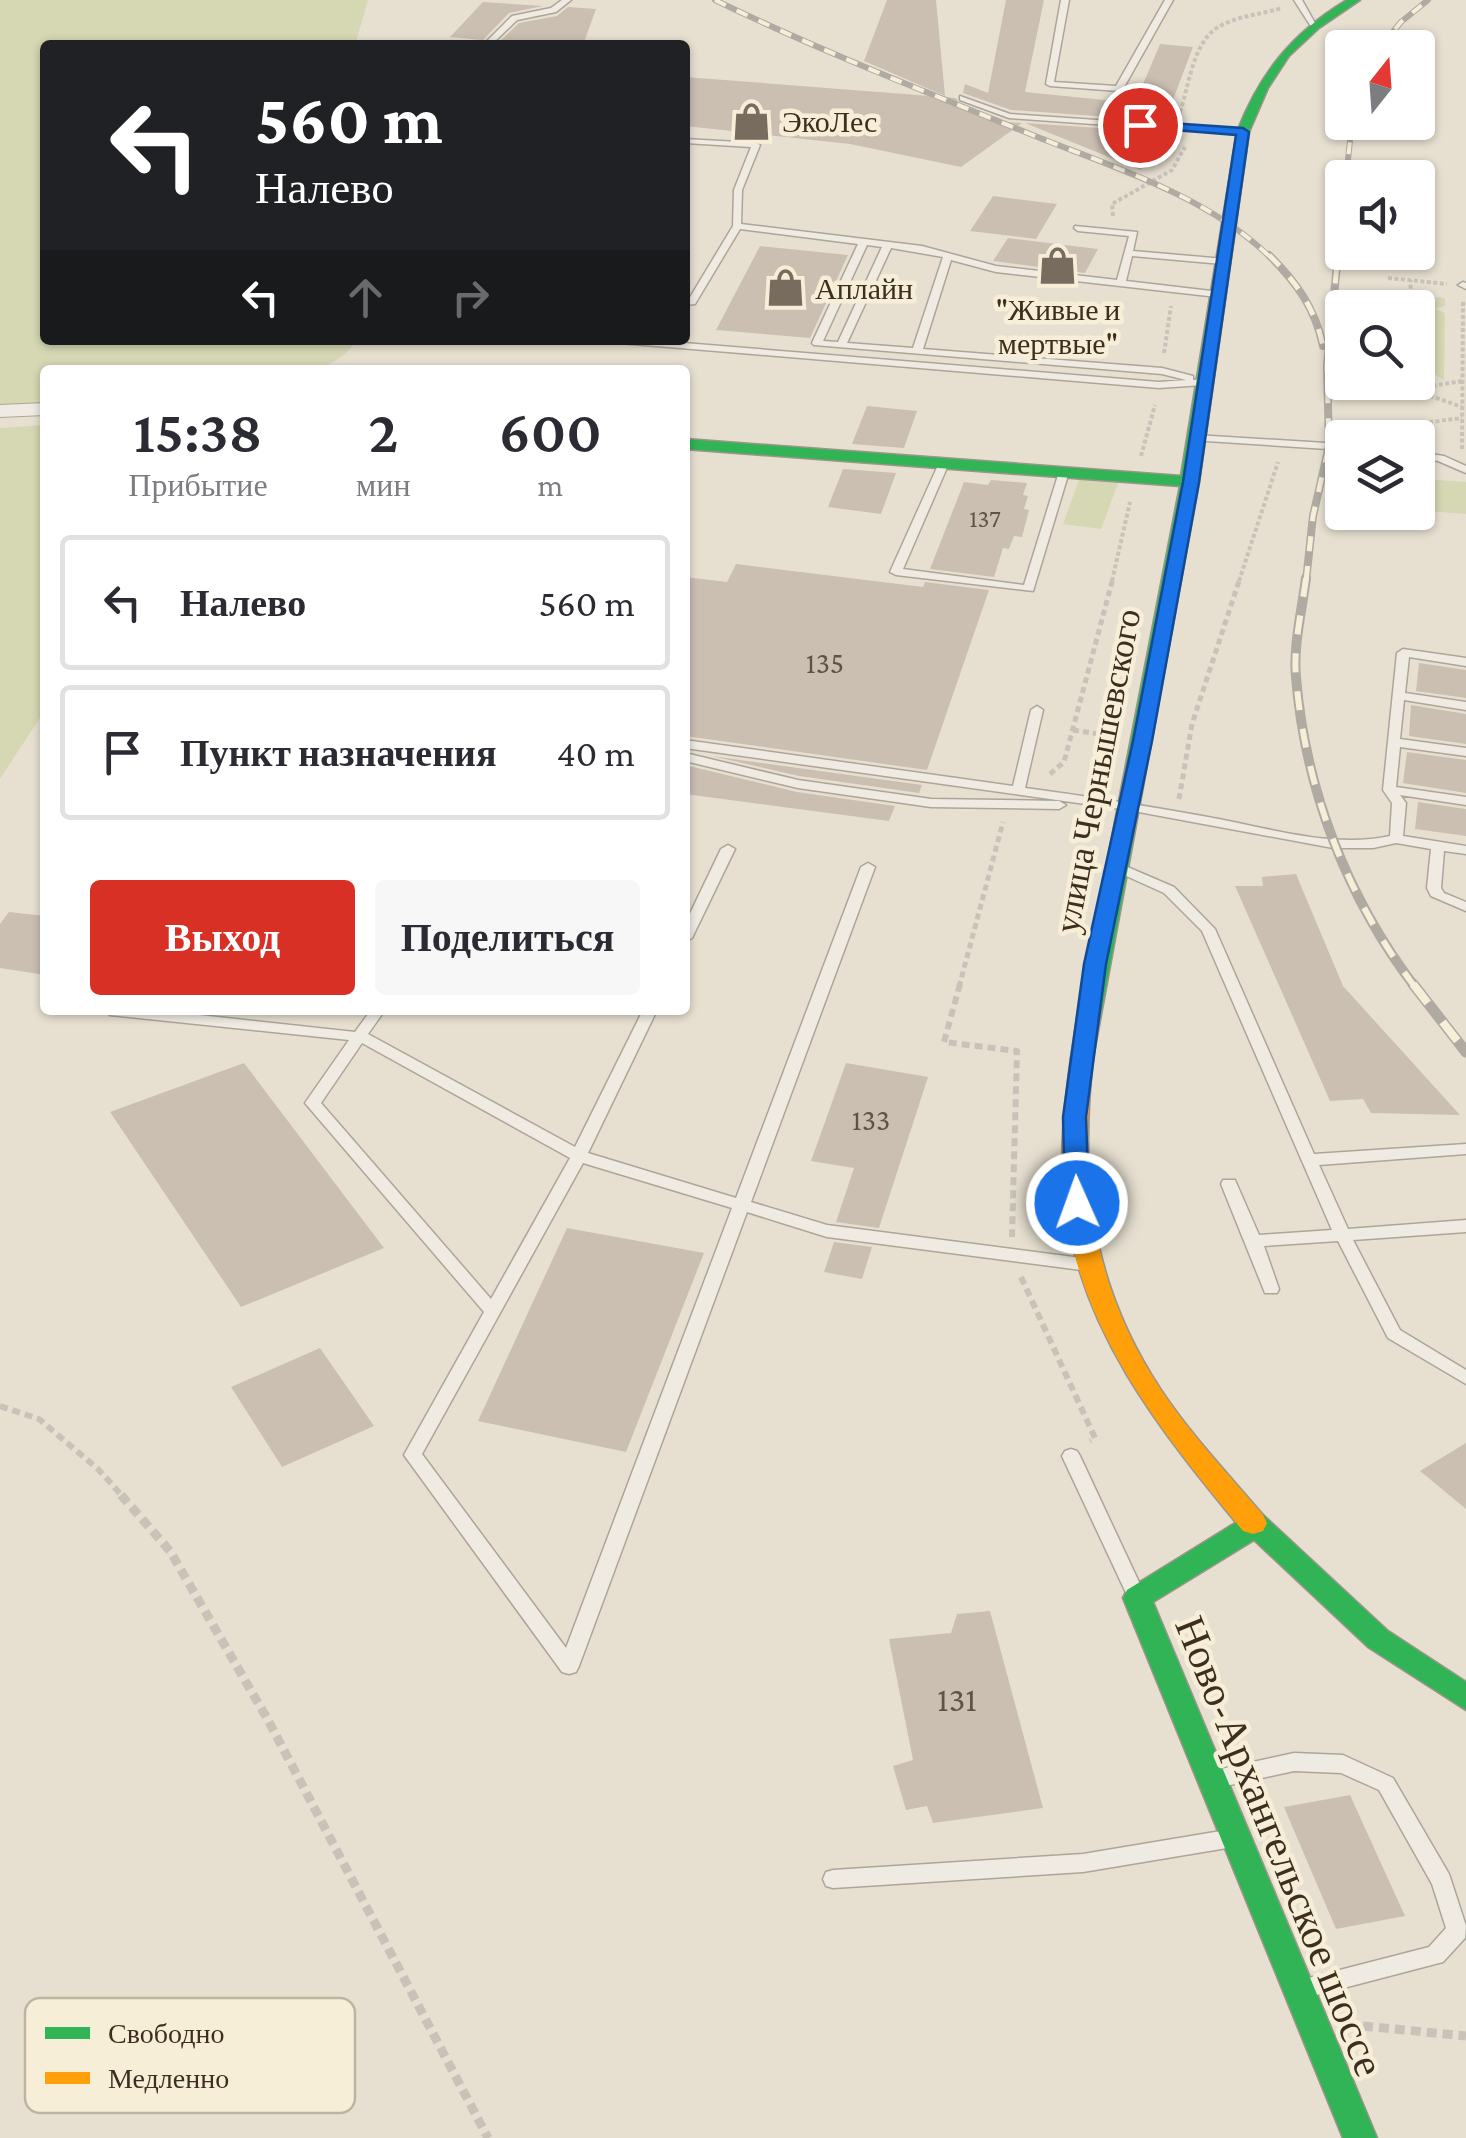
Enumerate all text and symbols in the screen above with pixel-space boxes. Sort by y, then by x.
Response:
north arrow [1325,30,1435,140]
map controls [1325,30,1435,530]
icon: left [90,80,220,210]
text: 560 m [255,80,443,158]
pin [1098,83,1183,168]
icon: arrive [1113,98,1168,153]
shop icon: ЭкоЛес [731,100,773,142]
place label: ЭкоЛес [782,105,877,138]
button: sound [1325,160,1435,270]
text: Налево [255,163,394,213]
shop icon: "Живые и мертвые" [1037,244,1079,286]
shop icon: Аплайн [764,267,806,309]
icon: left [233,270,288,325]
icon: ahead [338,270,393,325]
icon: right [443,270,498,325]
place label: Аплайн [815,272,913,305]
button: search [1325,290,1435,400]
place label: "Живые и мертвые" [996,293,1120,360]
text: 15:38 [134,398,262,465]
text: 2 [368,398,398,465]
text: 600 [499,398,602,465]
button: layers [1325,420,1435,530]
text: Прибытие [128,467,268,503]
text: мин [356,467,411,503]
text: m [537,467,563,503]
house number: 137 [969,505,1001,532]
icon: left [95,575,150,630]
text: Налево [180,582,306,624]
text: 560 m [539,582,635,624]
street label: улица Чернышевского [1047,606,1149,936]
house number: 135 [806,646,844,679]
icon: arrive [95,725,150,780]
text: Пункт назначения [180,732,497,774]
text: 40 m [556,732,635,774]
button: Выход [90,880,355,995]
button: Поделиться [375,880,640,995]
house number: 133 [852,1103,890,1136]
position arrow [1025,1151,1129,1255]
street label: Ново-Архангельское шоссе [1166,1609,1394,2083]
house number: 131 [937,1680,977,1719]
legend [25,1998,355,2113]
text: Свободно [108,2018,224,2049]
text: Медленно [108,2063,229,2094]

